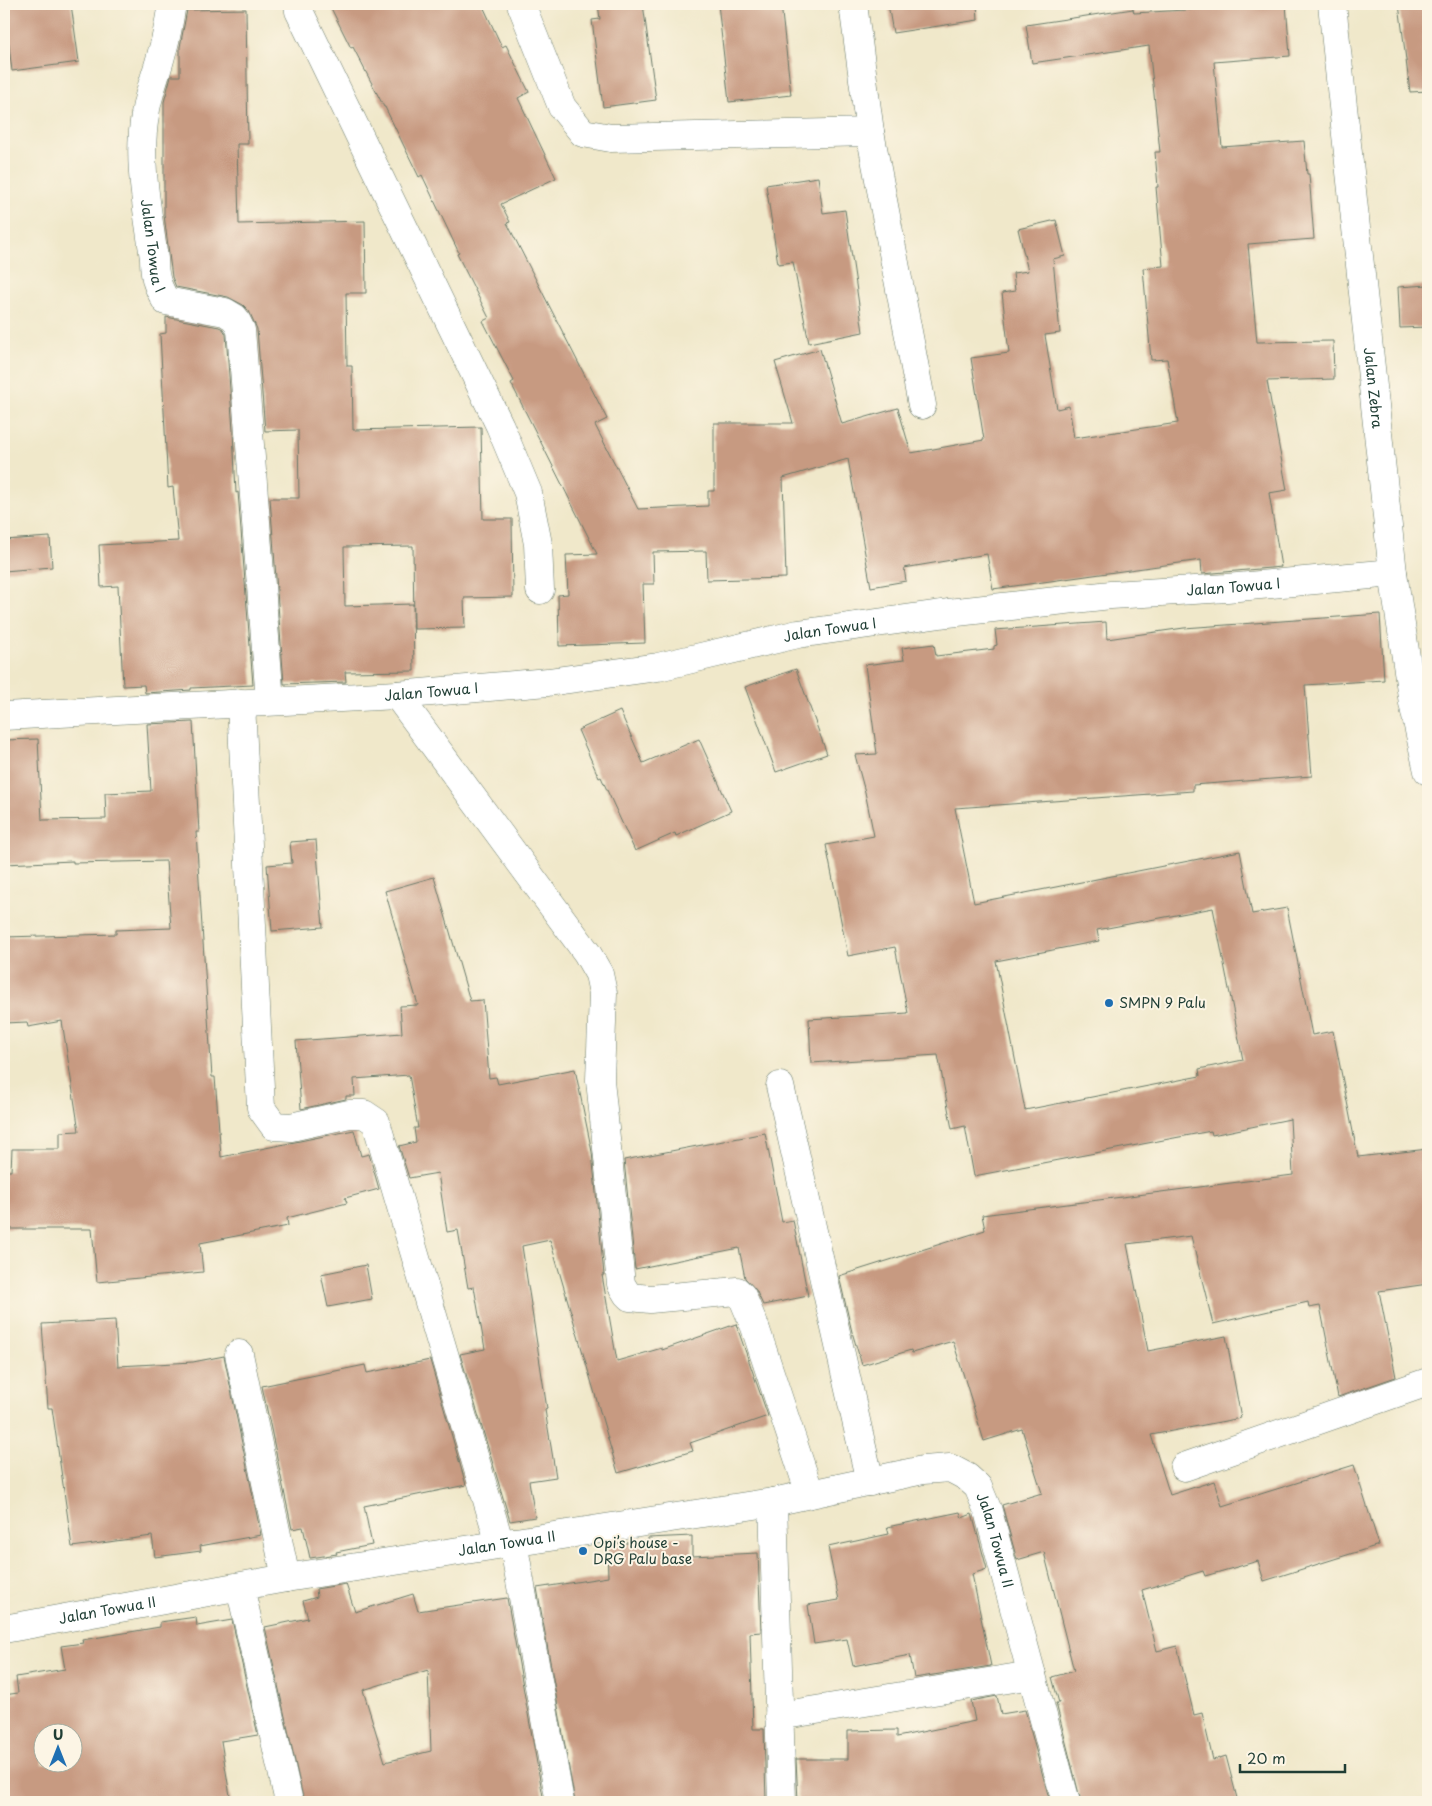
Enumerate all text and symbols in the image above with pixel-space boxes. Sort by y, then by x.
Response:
street label: Jalan Towua I [136,198,171,296]
street label: Jalan Zebra [1359,346,1388,430]
street label: Jalan Towua I [1186,572,1281,600]
street label: Jalan Towua I [781,612,878,647]
street label: Jalan Towua I [384,677,479,706]
place label: SMPN 9 Palu [1119,992,1206,1013]
marker: SMPN 9 Palu [1103,997,1115,1009]
street label: Jalan Towua II [971,1489,1019,1590]
street label: Jalan Towua II [457,1525,557,1561]
place label: Opi’s house - DRG Palu base [593,1532,692,1569]
marker: Opi’s house - DRG Palu base [577,1545,589,1557]
street label: Jalan Towua II [57,1591,157,1629]
north arrow [32,1724,82,1774]
text: U [53,1724,63,1745]
scale bar [1240,1741,1344,1773]
text: 20 m [1247,1746,1286,1769]

